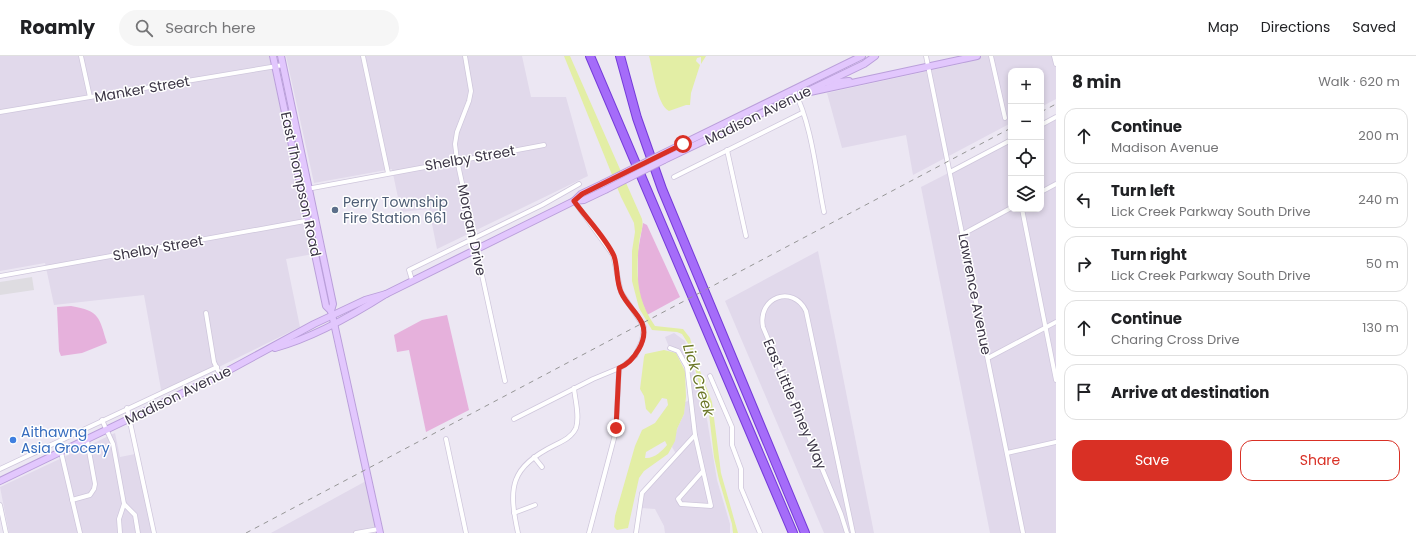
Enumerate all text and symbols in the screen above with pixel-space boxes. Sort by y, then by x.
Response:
search box [119,10,399,46]
text: Roamly [20,14,95,41]
icon: search [133,17,155,39]
text: Search here [165,17,256,38]
text: Map [1208,17,1239,37]
text: Directions [1261,17,1330,37]
text: Saved [1352,17,1396,37]
map controls [1008,68,1044,212]
button: + [1008,68,1044,104]
text: 8 min [1072,70,1121,94]
street label: Manker Street [93,71,191,107]
text: Walk · 620 m [1318,72,1400,91]
street label: Madison Avenue [702,80,815,149]
button: − [1008,104,1044,140]
street label: East Thompson Road [276,110,326,258]
text: Continue [1111,116,1182,137]
icon: ahead [1073,125,1095,147]
text: 200 m [1358,126,1399,145]
route start [674,135,692,153]
text: Madison Avenue [1111,138,1219,157]
street label: Shelby Street [423,140,517,176]
button: locate [1008,140,1044,176]
button: layers [1008,176,1044,212]
text: Turn left [1111,180,1175,201]
street label: Morgan Drive [453,182,492,278]
icon: left [1073,189,1095,211]
text: 240 m [1358,190,1399,209]
place label: Perry Township Fire Station 661 [343,192,448,228]
text: Lick Creek Parkway South Drive [1111,202,1311,221]
marker: Perry Township Fire Station 661 [330,205,340,215]
street label: Shelby Street [111,230,205,266]
street label: Lawrence Avenue [953,232,997,357]
text: Turn right [1111,244,1187,265]
icon: right [1073,253,1095,275]
text: 50 m [1366,254,1399,273]
text: Lick Creek Parkway South Drive [1111,266,1311,285]
text: Continue [1111,308,1182,329]
icon: ahead [1073,317,1095,339]
text: 130 m [1362,318,1399,337]
text: Charing Cross Drive [1111,330,1240,349]
street label: East Little Piney Way [758,336,832,473]
water label: Lick Creek [678,341,720,420]
street label: Madison Avenue [122,360,235,429]
icon: arrive [1073,381,1095,403]
text: Arrive at destination [1111,382,1269,403]
route end [607,419,625,437]
place label: Aithawng Asia Grocery [21,422,110,458]
marker: Aithawng Asia Grocery [8,435,18,445]
button: Save [1072,440,1232,481]
button: Share [1240,440,1400,481]

